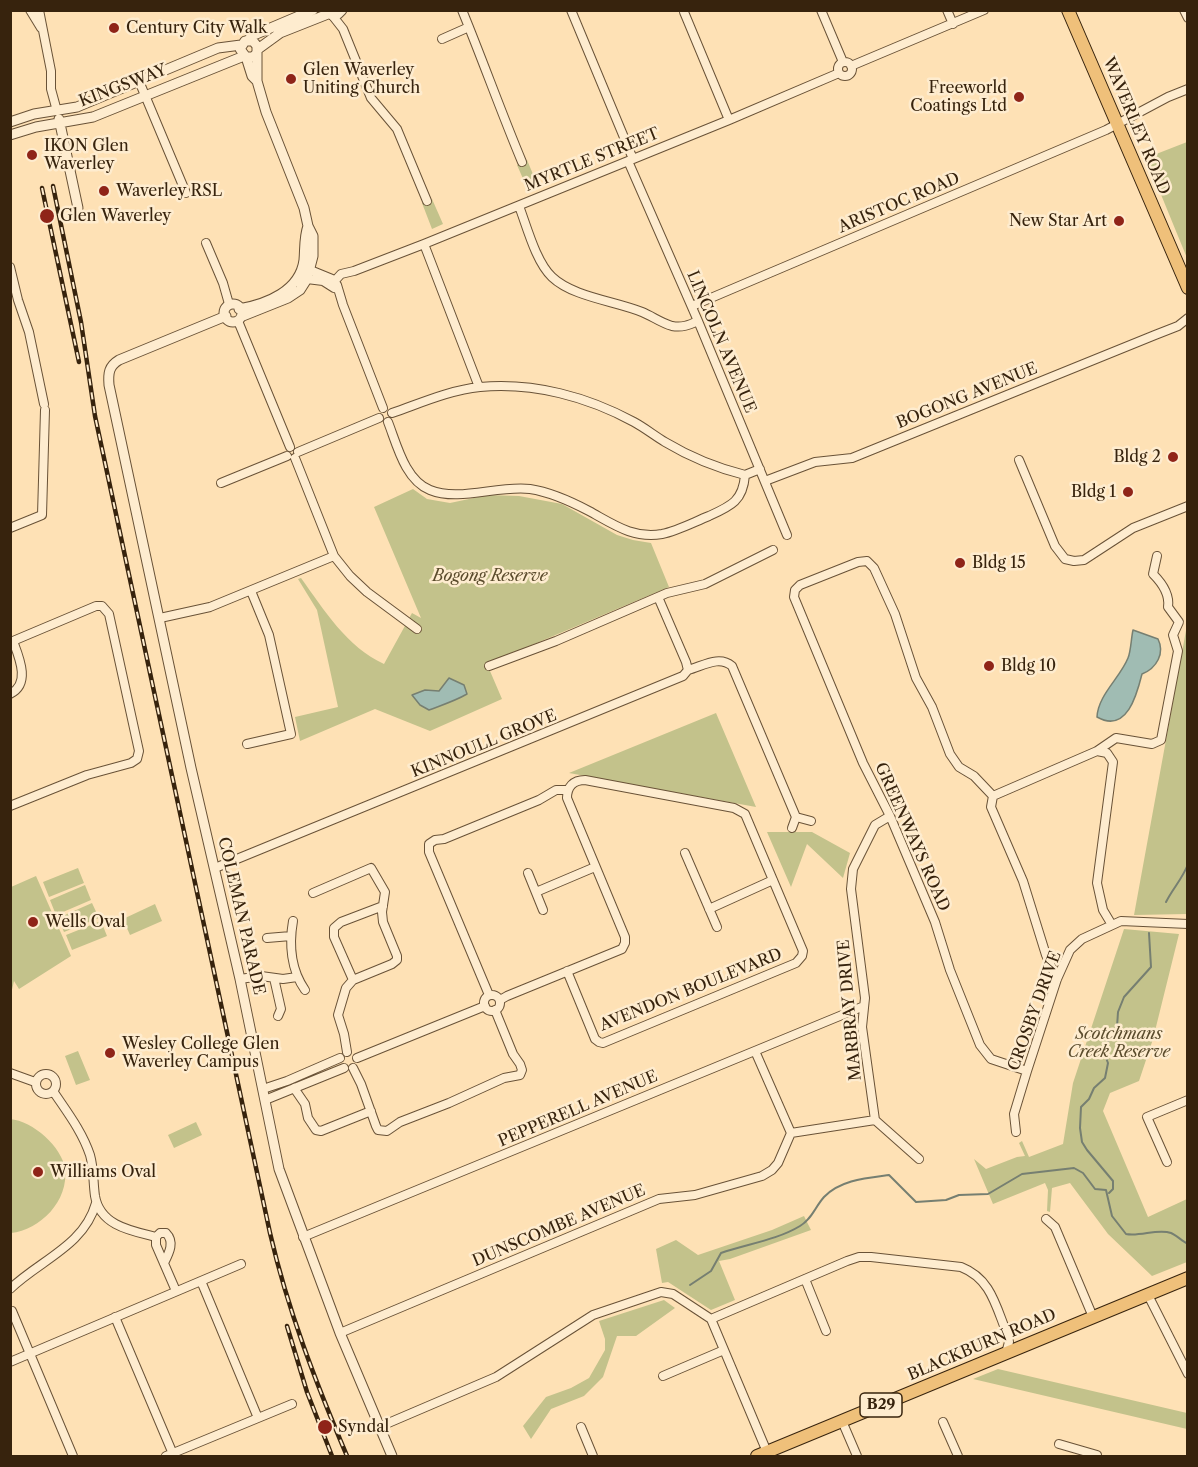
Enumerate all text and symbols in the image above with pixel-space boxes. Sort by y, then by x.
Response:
place label: Century City Walk [126,18,267,38]
marker: Century City Walk [107,21,121,35]
street label: WAVERLEY ROAD [1098,54,1174,198]
place label: Glen Waverley Uniting Church [303,60,420,98]
street label: KINGSWAY [76,61,170,111]
marker: Glen Waverley Uniting Church [284,72,298,86]
place label: Freeworld Coatings Ltd [910,78,1007,116]
marker: Freeworld Coatings Ltd [1012,90,1026,104]
street label: MYRTLE STREET [522,124,662,196]
place label: IKON Glen Waverley [44,136,129,174]
marker: IKON Glen Waverley [25,148,39,162]
street label: ARISTOC ROAD [835,169,963,237]
place label: Waverley RSL [116,181,222,201]
marker: Waverley RSL [97,184,111,198]
place label: Glen Waverley [60,206,171,226]
marker: Glen Waverley [38,207,56,225]
place label: New Star Art [1009,211,1107,231]
marker: New Star Art [1112,214,1126,228]
street label: LINCOLN AVENUE [682,268,760,416]
street label: BOGONG AVENUE [894,359,1040,433]
place label: Bldg 2 [1114,447,1161,467]
marker: Bldg 2 [1166,450,1180,464]
place label: Bldg 1 [1071,482,1116,502]
marker: Bldg 1 [1121,485,1135,499]
place label: Bldg 15 [972,553,1026,573]
marker: Bldg 15 [953,556,967,570]
park label: Bogong Reserve [432,566,548,586]
place label: Bldg 10 [1001,656,1056,676]
marker: Bldg 10 [982,659,996,673]
street label: KINNOULL GROVE [408,706,560,782]
street label: GREENWAYS ROAD [871,760,953,914]
street label: COLEMAN PARADE [213,835,269,997]
place label: Wells Oval [45,912,126,932]
marker: Wells Oval [26,915,40,929]
street label: MARBRAY DRIVE [834,939,866,1081]
street label: AVENDON BOULEVARD [597,945,785,1035]
street label: CROSBY DRIVE [1004,948,1066,1074]
park label: Scotchmans Creek Reserve [1068,1024,1170,1062]
place label: Wesley College Glen Waverley Campus [122,1034,279,1072]
marker: Wesley College Glen Waverley Campus [103,1046,117,1060]
street label: PEPPERELL AVENUE [495,1067,661,1151]
place label: Williams Oval [50,1162,156,1182]
marker: Williams Oval [31,1165,45,1179]
street label: DUNSCOMBE AVENUE [470,1181,648,1271]
street label: BLACKBURN ROAD [905,1305,1059,1385]
road number: B29 [860,1393,902,1417]
place label: Syndal [338,1417,389,1437]
marker: Syndal [316,1418,334,1436]

